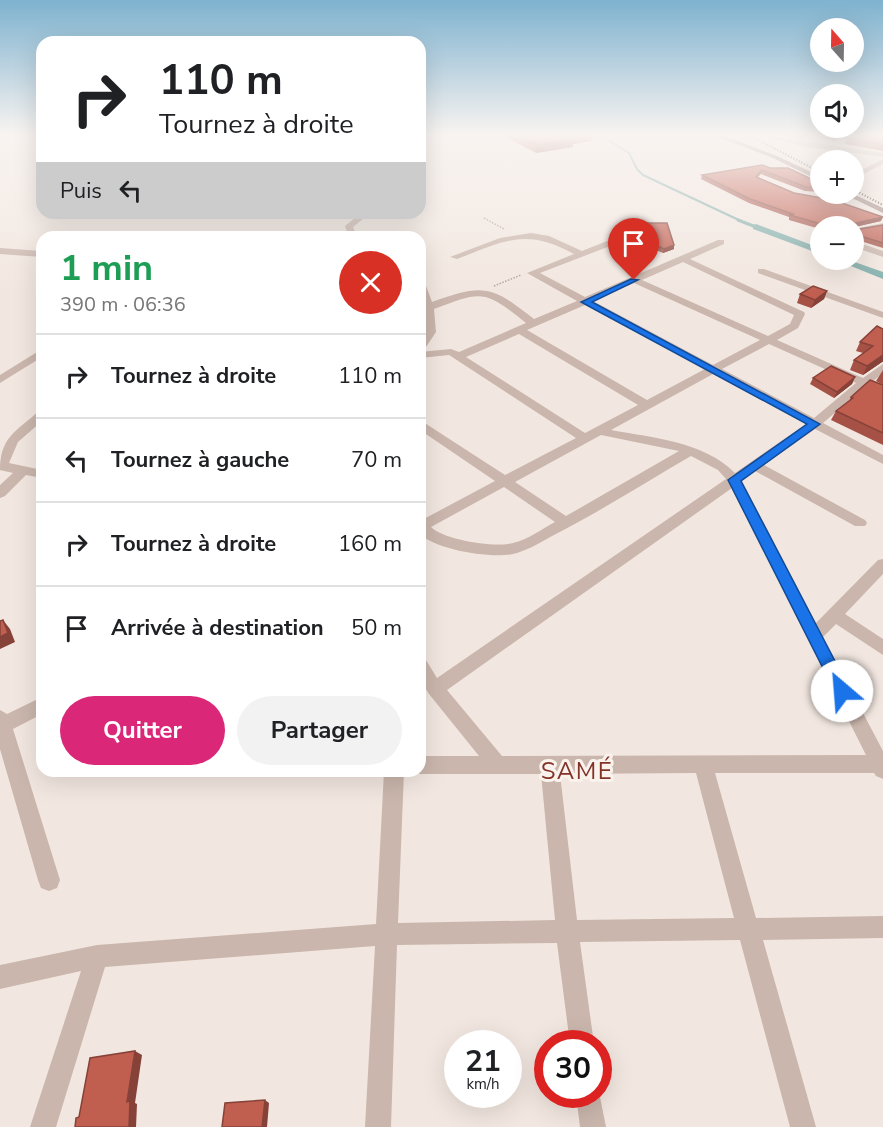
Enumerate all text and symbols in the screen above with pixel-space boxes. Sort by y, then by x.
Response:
north arrow [810,18,864,72]
map controls [810,18,864,270]
text: 110 m [159,52,283,109]
icon: right [60,60,138,138]
button: sound [810,84,864,138]
text: Tournez à droite [159,106,354,143]
button: + [810,150,864,204]
icon: left [114,174,147,207]
text: Puis [60,176,102,206]
button: − [810,216,864,270]
pin [608,218,659,280]
icon: arrive [617,227,650,260]
text: 1 min [60,244,153,293]
button: close [339,251,402,314]
text: 390 m · 06:36 [60,291,186,318]
icon: right [60,360,93,393]
text: Tournez à droite [111,361,276,391]
text: 110 m [338,361,402,391]
icon: left [60,444,93,477]
text: Tournez à gauche [111,445,289,475]
text: 70 m [351,445,402,475]
icon: right [60,528,93,561]
text: Tournez à droite [111,529,276,559]
text: 160 m [338,529,402,559]
icon: arrive [60,612,93,645]
text: Arrivée à destination [111,613,324,643]
text: 50 m [351,613,402,643]
position arrow [810,659,874,723]
button: Quitter [60,696,225,765]
button: Partager [237,696,402,765]
district label: SAMÉ [541,755,613,787]
speed limit sign: 30 [534,1030,612,1108]
text: 21 [465,1041,501,1082]
text: km/h [466,1074,500,1094]

